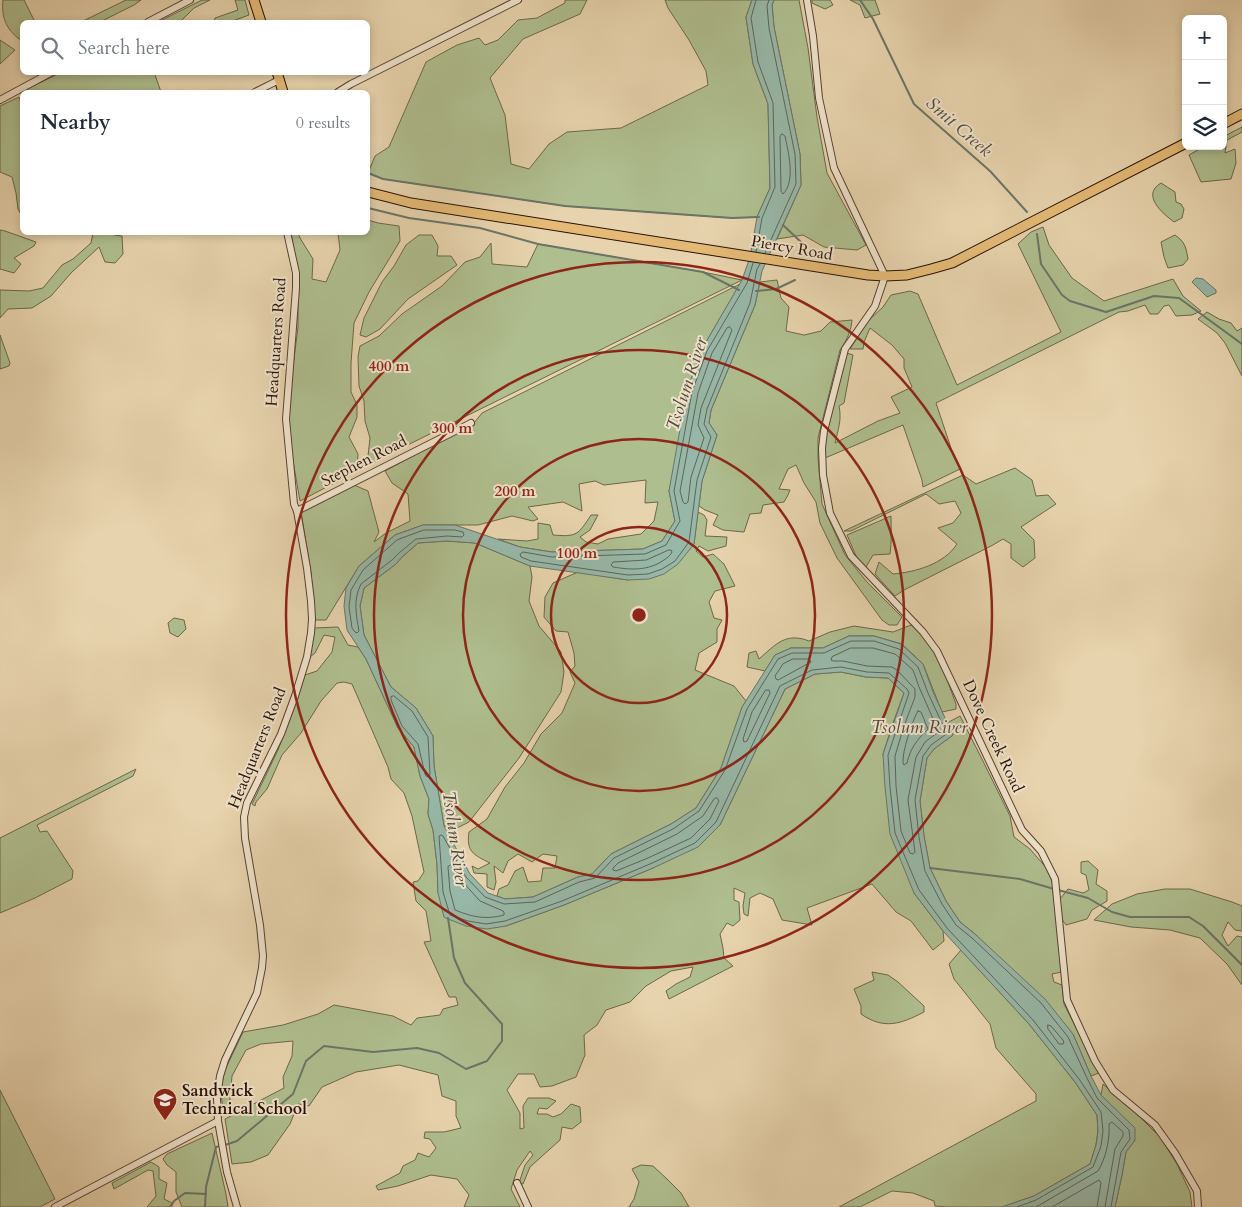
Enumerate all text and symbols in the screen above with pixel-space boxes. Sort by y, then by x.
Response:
map controls [1182,15,1227,150]
button: + [1182,15,1227,60]
search box [20,20,370,75]
icon: search [38,34,66,62]
text: Search here [78,35,170,61]
button: − [1182,60,1227,105]
water label: Smit Creek [920,91,998,163]
button: layers [1182,105,1227,150]
text: Nearby [40,108,111,137]
text: 0 results [296,112,350,134]
street label: Piercy Road [750,230,835,266]
street label: Headquarters Road [261,276,292,407]
water label: Tsolum River [660,333,714,434]
text: 400 m [369,356,410,376]
text: 300 m [432,418,473,438]
street label: Stephen Road [317,430,411,492]
text: 200 m [495,481,536,501]
text: 100 m [557,543,598,563]
centre of rings [630,606,648,624]
street label: Dove Creek Road [957,676,1029,796]
street label: Headquarters Road [223,684,292,812]
water label: Tsolum River [871,715,968,740]
water label: Tsolum River [436,789,474,890]
place label: Sandwick Technical School [182,1080,307,1120]
school or university icon: Sandwick Technical School [152,1087,178,1121]

